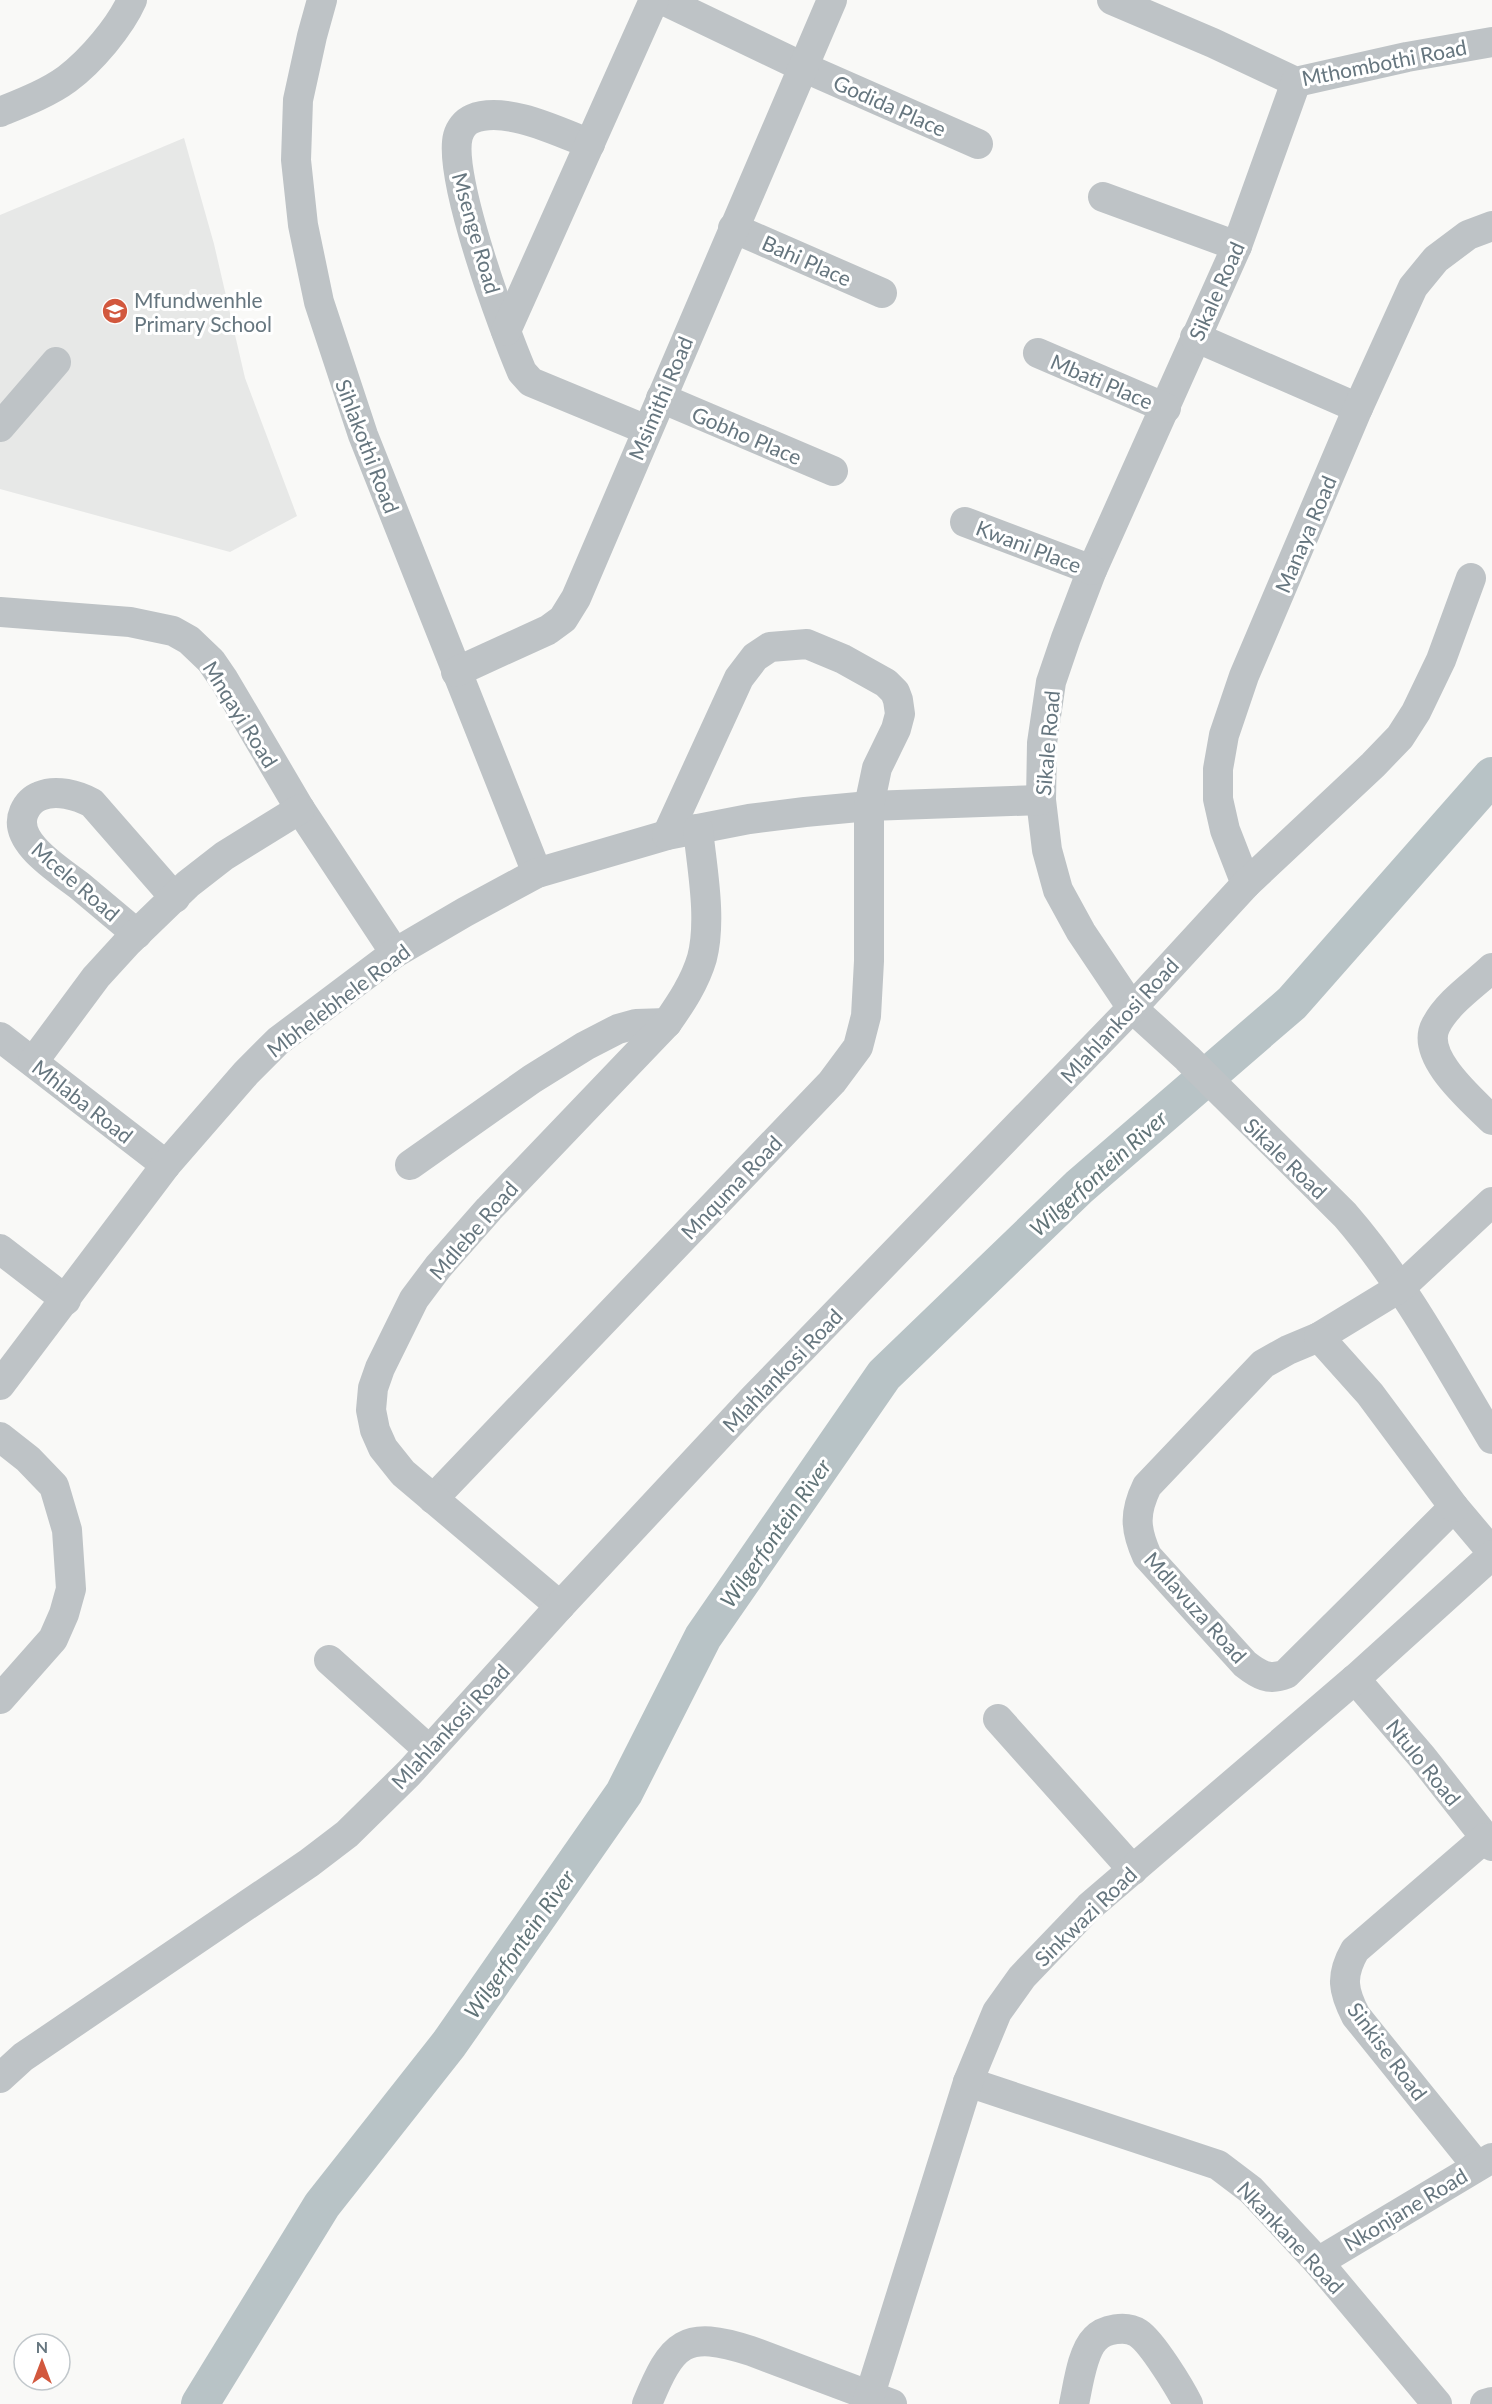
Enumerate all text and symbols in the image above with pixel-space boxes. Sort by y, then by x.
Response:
street label: Mthombothi Road [1299,34,1469,90]
street label: Godida Place [830,69,950,141]
street label: Msenge Road [448,170,506,296]
street label: Bahi Place [759,229,855,291]
street label: Sikale Road [1183,238,1249,344]
place label: Mfundwenhle Primary School [134,287,272,336]
school or university icon: Mfundwenhle Primary School [100,296,130,326]
street label: Msimithi Road [623,332,697,464]
street label: Mbati Place [1047,348,1157,414]
street label: Sihlakothi Road [331,375,405,517]
street label: Gobho Place [688,401,806,469]
street label: Manaya Road [1269,472,1341,596]
street label: Kwani Place [973,514,1085,578]
street label: Mnqayi Road [198,656,284,772]
street label: Sikale Road [1030,689,1064,797]
street label: Mcele Road [27,836,125,926]
street label: Mbhelebhele Road [262,938,414,1062]
street label: Mlahlankosi Road [1055,952,1183,1088]
street label: Mhlaba Road [28,1054,138,1148]
water label: Wilgerfontein River [1024,1104,1172,1242]
street label: Sikale Road [1239,1112,1333,1204]
street label: Mnquma Road [675,1130,787,1244]
street label: Mdlebe Road [424,1176,522,1284]
street label: Mlahlankosi Road [717,1303,847,1437]
water label: Wilgerfontein River [714,1453,837,1612]
street label: Mdlavuza Road [1140,1546,1252,1668]
street label: Mlahlankosi Road [386,1658,514,1794]
street label: Ntulo Road [1382,1714,1466,1810]
street label: Sinkwazi Road [1029,1861,1141,1971]
water label: Wilgerfontein River [458,1864,581,2023]
street label: Sinkise Road [1343,1997,1433,2105]
street label: Nkonjane Road [1339,2162,1471,2256]
street label: Nkankane Road [1233,2176,1349,2298]
north arrow [12,2332,72,2392]
text: N [36,2337,48,2356]

